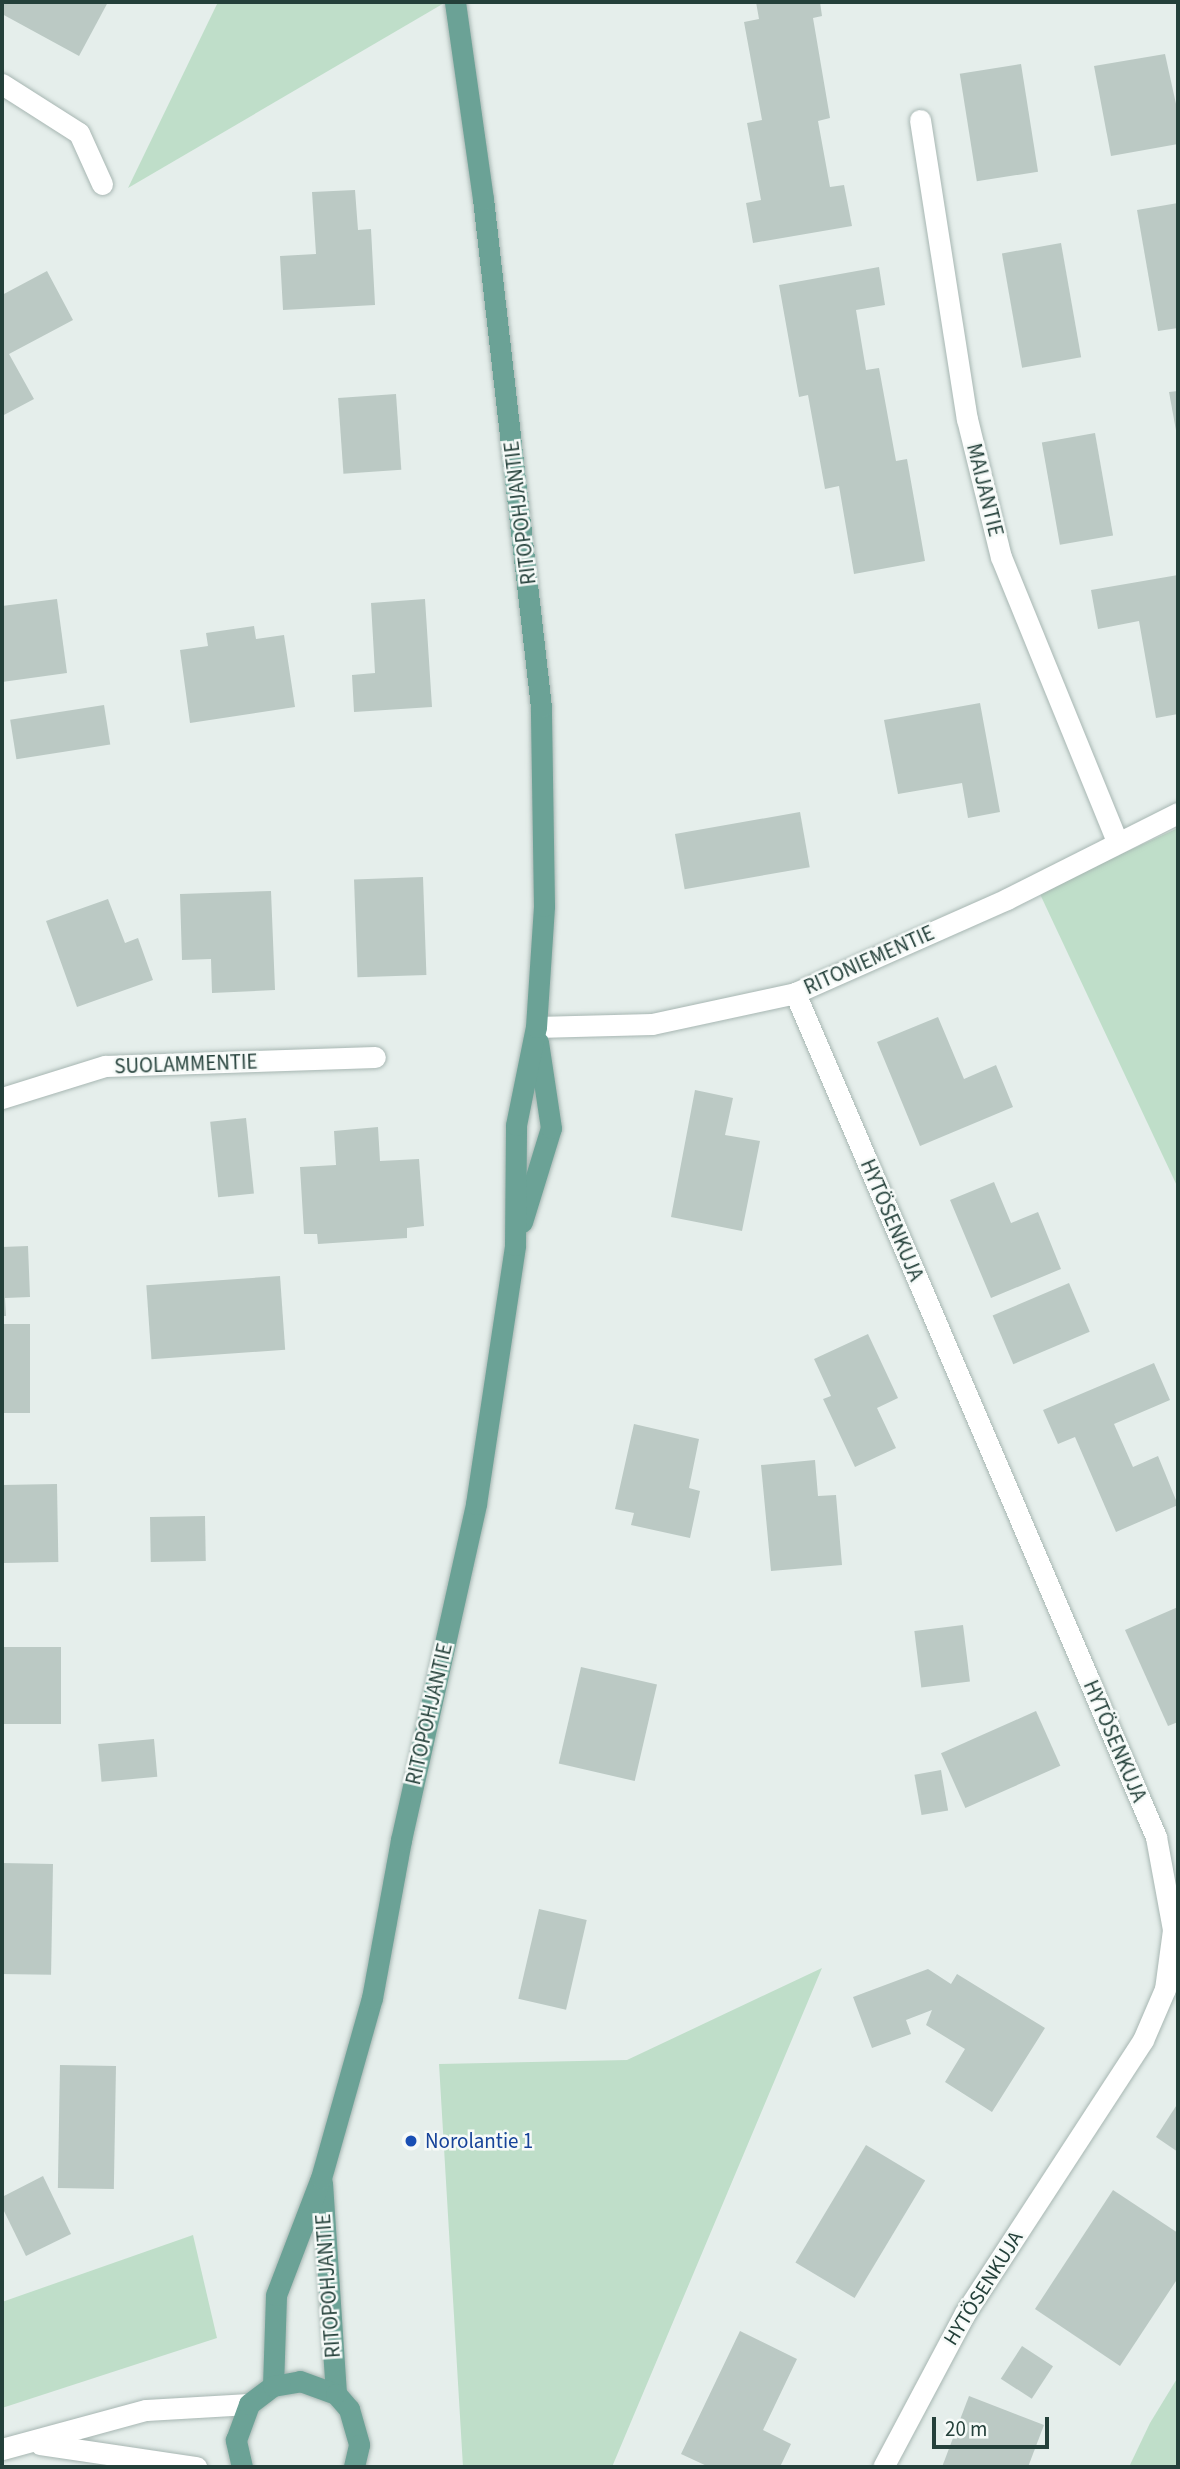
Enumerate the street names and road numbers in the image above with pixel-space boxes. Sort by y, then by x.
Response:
street label: RITOPOHJANTIE [499,440,541,586]
street label: MAIJANTIE [961,441,1009,539]
street label: RITONIEMENTIE [800,920,938,1000]
street label: SUOLAMMENTIE [114,1049,258,1079]
street label: HYTÖSENKUJA [855,1155,929,1285]
street label: RITOPOHJANTIE [400,1641,458,1787]
street label: HYTÖSENKUJA [1078,1676,1152,1806]
street label: RITOPOHJANTIE [310,2213,346,2359]
street label: HYTÖSENKUJA [938,2226,1028,2350]

